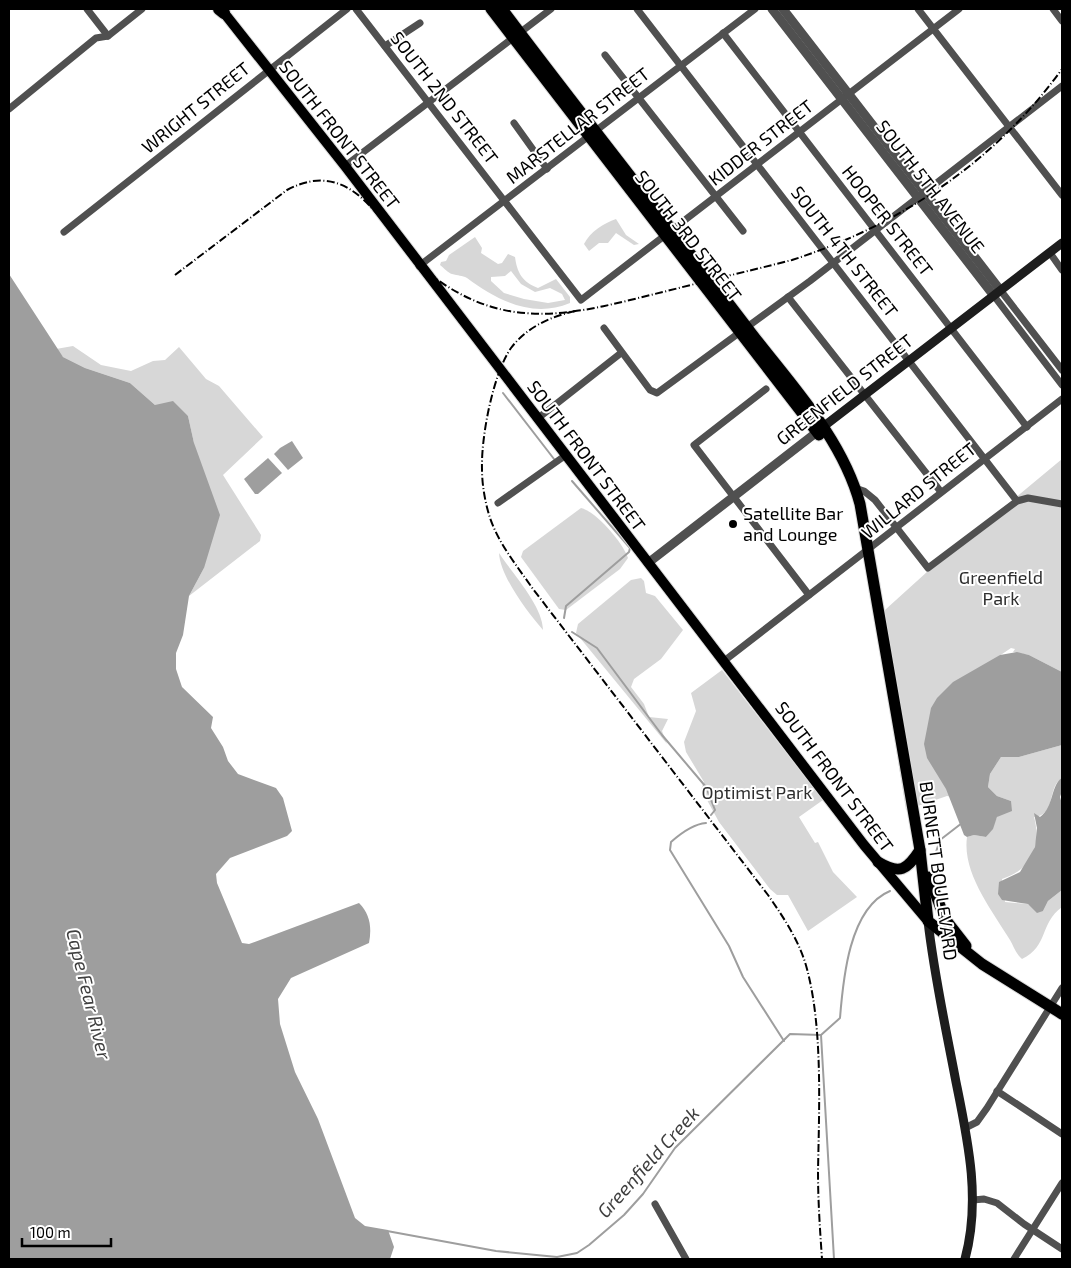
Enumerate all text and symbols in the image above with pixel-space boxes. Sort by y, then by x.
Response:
street label: SOUTH 2ND STREET [386,27,504,168]
street label: SOUTH FRONT STREET [275,56,405,213]
street label: WRIGHT STREET [137,57,254,157]
street label: MARSTELLAR STREET [501,62,654,188]
street label: KIDDER STREET [704,94,818,190]
street label: SOUTH 5TH AVENUE [872,116,990,257]
street label: HOOPER STREET [838,161,938,280]
street label: SOUTH 3RD STREET [631,166,747,306]
street label: SOUTH 4TH STREET [787,181,903,322]
street label: GREENFIELD STREET [772,329,917,449]
street label: SOUTH FRONT STREET [523,376,651,535]
street label: WILLARD STREET [857,437,980,543]
place label: Satellite Bar and Lounge [743,502,843,545]
marker: Satellite Bar and Lounge [727,518,739,530]
park label: Greenfield Park [959,566,1043,609]
street label: SOUTH FRONT STREET [771,697,899,856]
street label: BURNETT BOULEVARD [916,780,962,962]
park label: Optimist Park [702,781,812,803]
water label: Cape Fear River [62,926,117,1062]
water label: Greenfield Creek [592,1101,704,1222]
scale bar [22,1216,111,1248]
text: 100 m [30,1223,71,1241]

